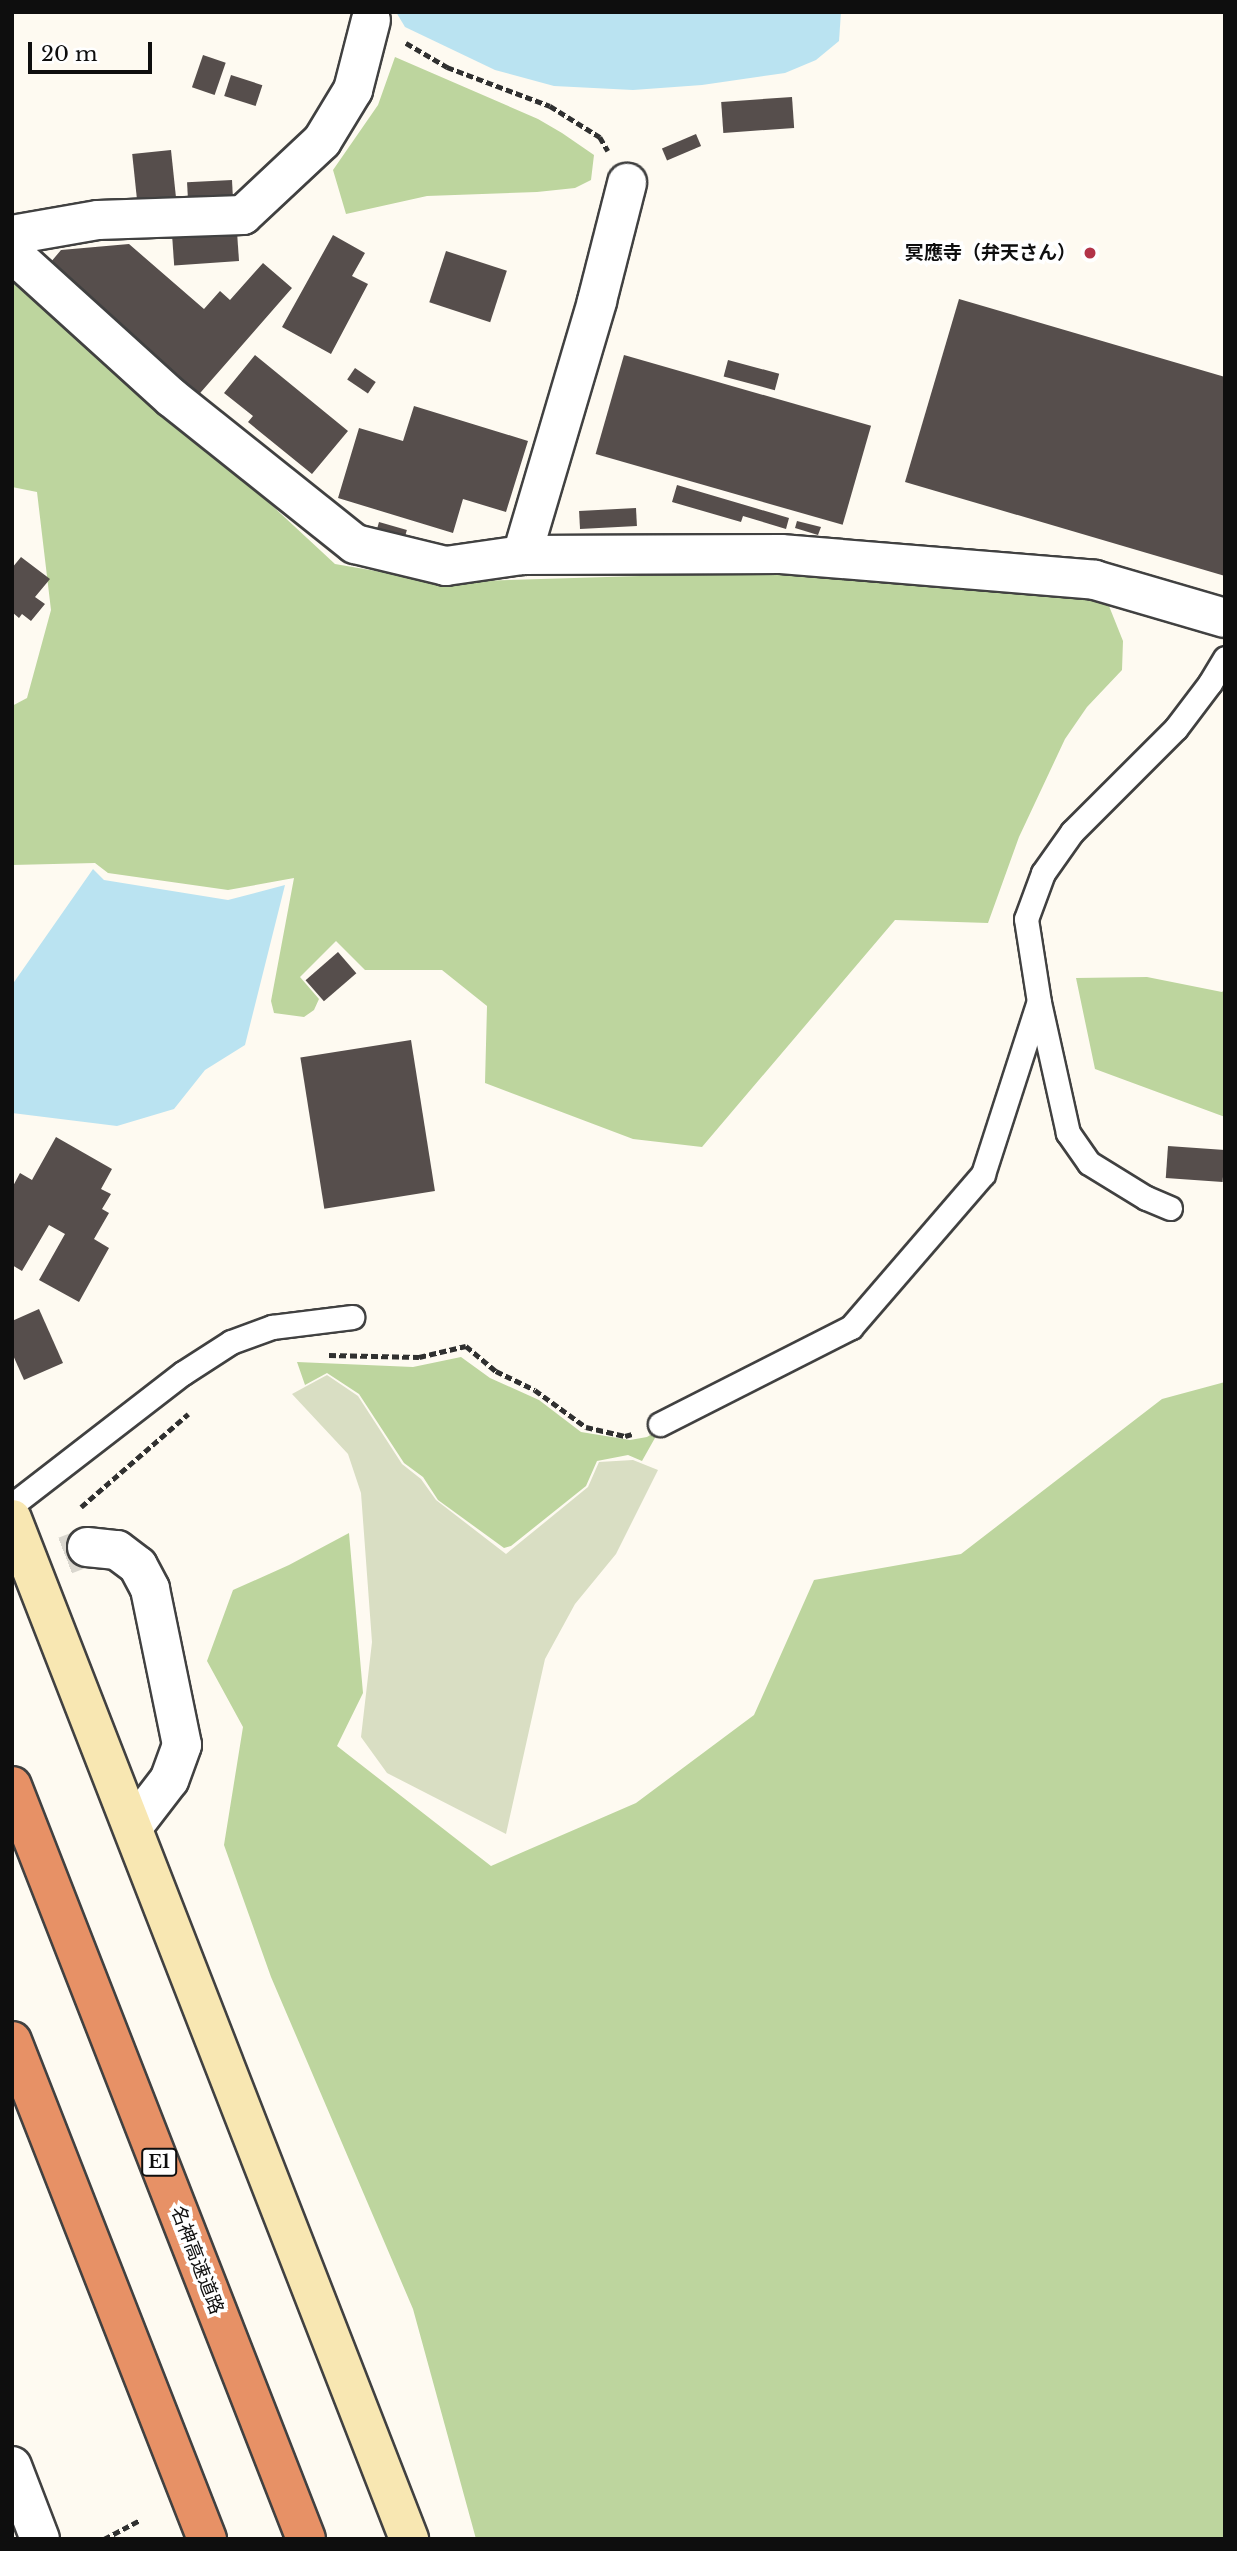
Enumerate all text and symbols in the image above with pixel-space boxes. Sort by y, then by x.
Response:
scale bar [32,28,156,72]
text: 20 m [41,41,98,67]
place label: 冥應寺（弁天さん） [905,242,1076,264]
marker: 冥應寺（弁天さん） [1082,245,1098,261]
road number: E1 [140,2148,178,2176]
street label: 名神高速道路 [166,2203,228,2317]

